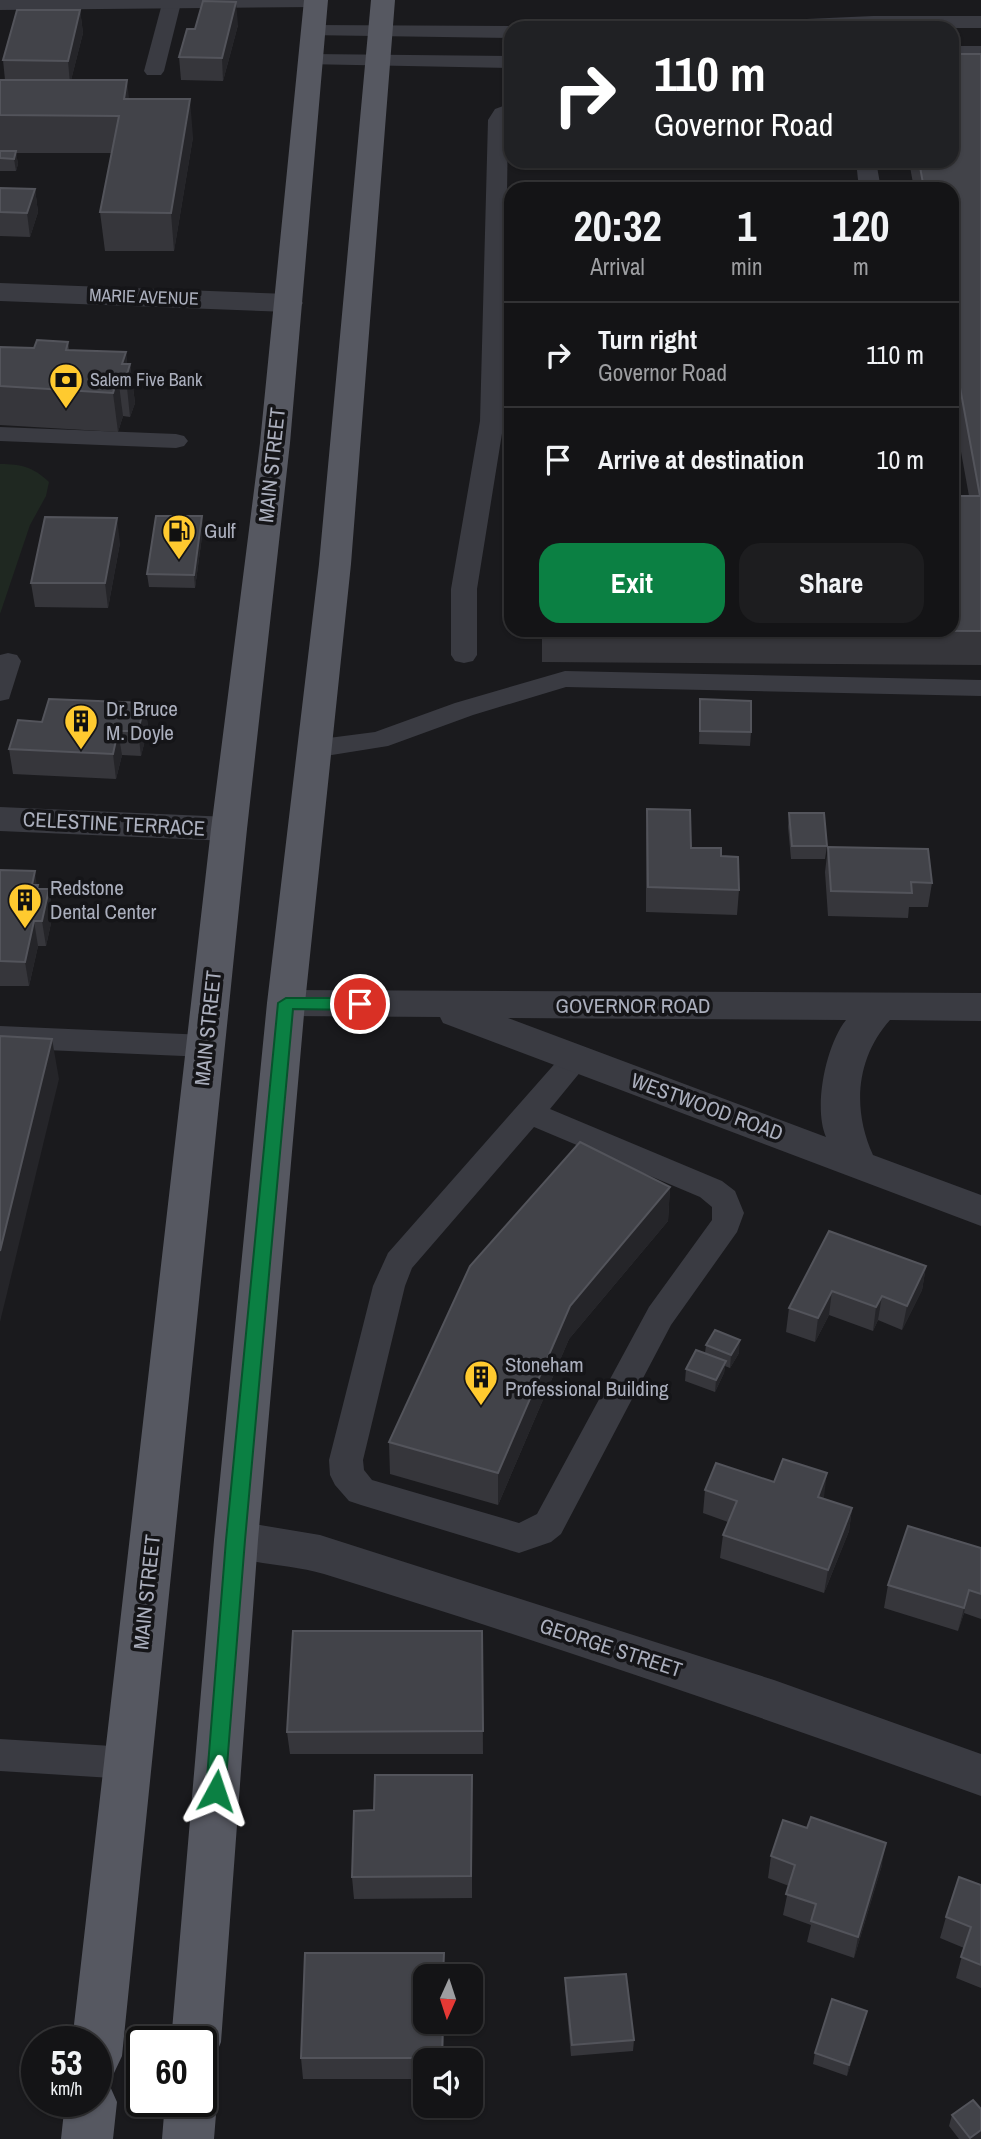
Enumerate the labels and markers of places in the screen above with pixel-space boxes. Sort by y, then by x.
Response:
bank icon: Salem Five Bank [47,361,85,410]
place label: Salem Five Bank [90,367,203,392]
fuel station icon: Gulf [160,512,198,561]
place label: Gulf [204,516,236,545]
place label: Dr. Bruce M. Doyle [106,694,178,747]
building icon: Dr. Bruce M. Doyle [62,702,100,751]
place label: Redstone Dental Center [50,873,157,926]
building icon: Redstone Dental Center [6,881,44,930]
pin [330,974,390,1034]
place label: Stoneham Professional Building [505,1350,669,1403]
building icon: Stoneham Professional Building [462,1358,500,1407]

